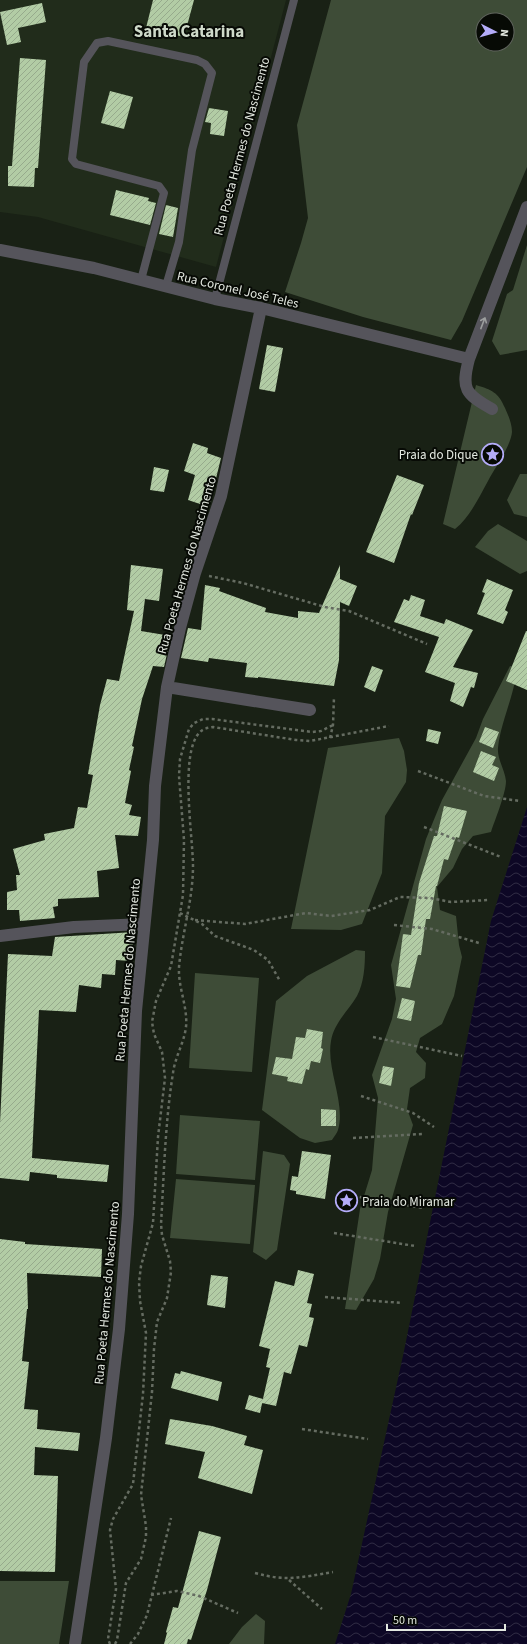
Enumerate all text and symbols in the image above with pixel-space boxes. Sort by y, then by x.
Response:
north arrow [475,12,515,52]
district label: Santa Catarina [134,20,244,44]
text: N [497,29,512,37]
street label: Rua Poeta Hermes do Nascimento [209,55,274,237]
street label: Rua Coronel José Teles [175,267,301,313]
one-way arrow [479,318,487,330]
place icon: Praia do Dique [480,441,506,467]
place label: Praia do Dique [399,446,478,464]
street label: Rua Poeta Hermes do Nascimento [153,474,221,656]
street label: Rua Poeta Hermes do Nascimento [111,878,145,1063]
place icon: Praia do Miramar [333,1188,359,1214]
place label: Praia do Miramar [362,1193,455,1211]
street label: Rua Poeta Hermes do Nascimento [90,1201,124,1386]
scale bar [387,1606,505,1632]
text: 50 m [393,1612,417,1629]

